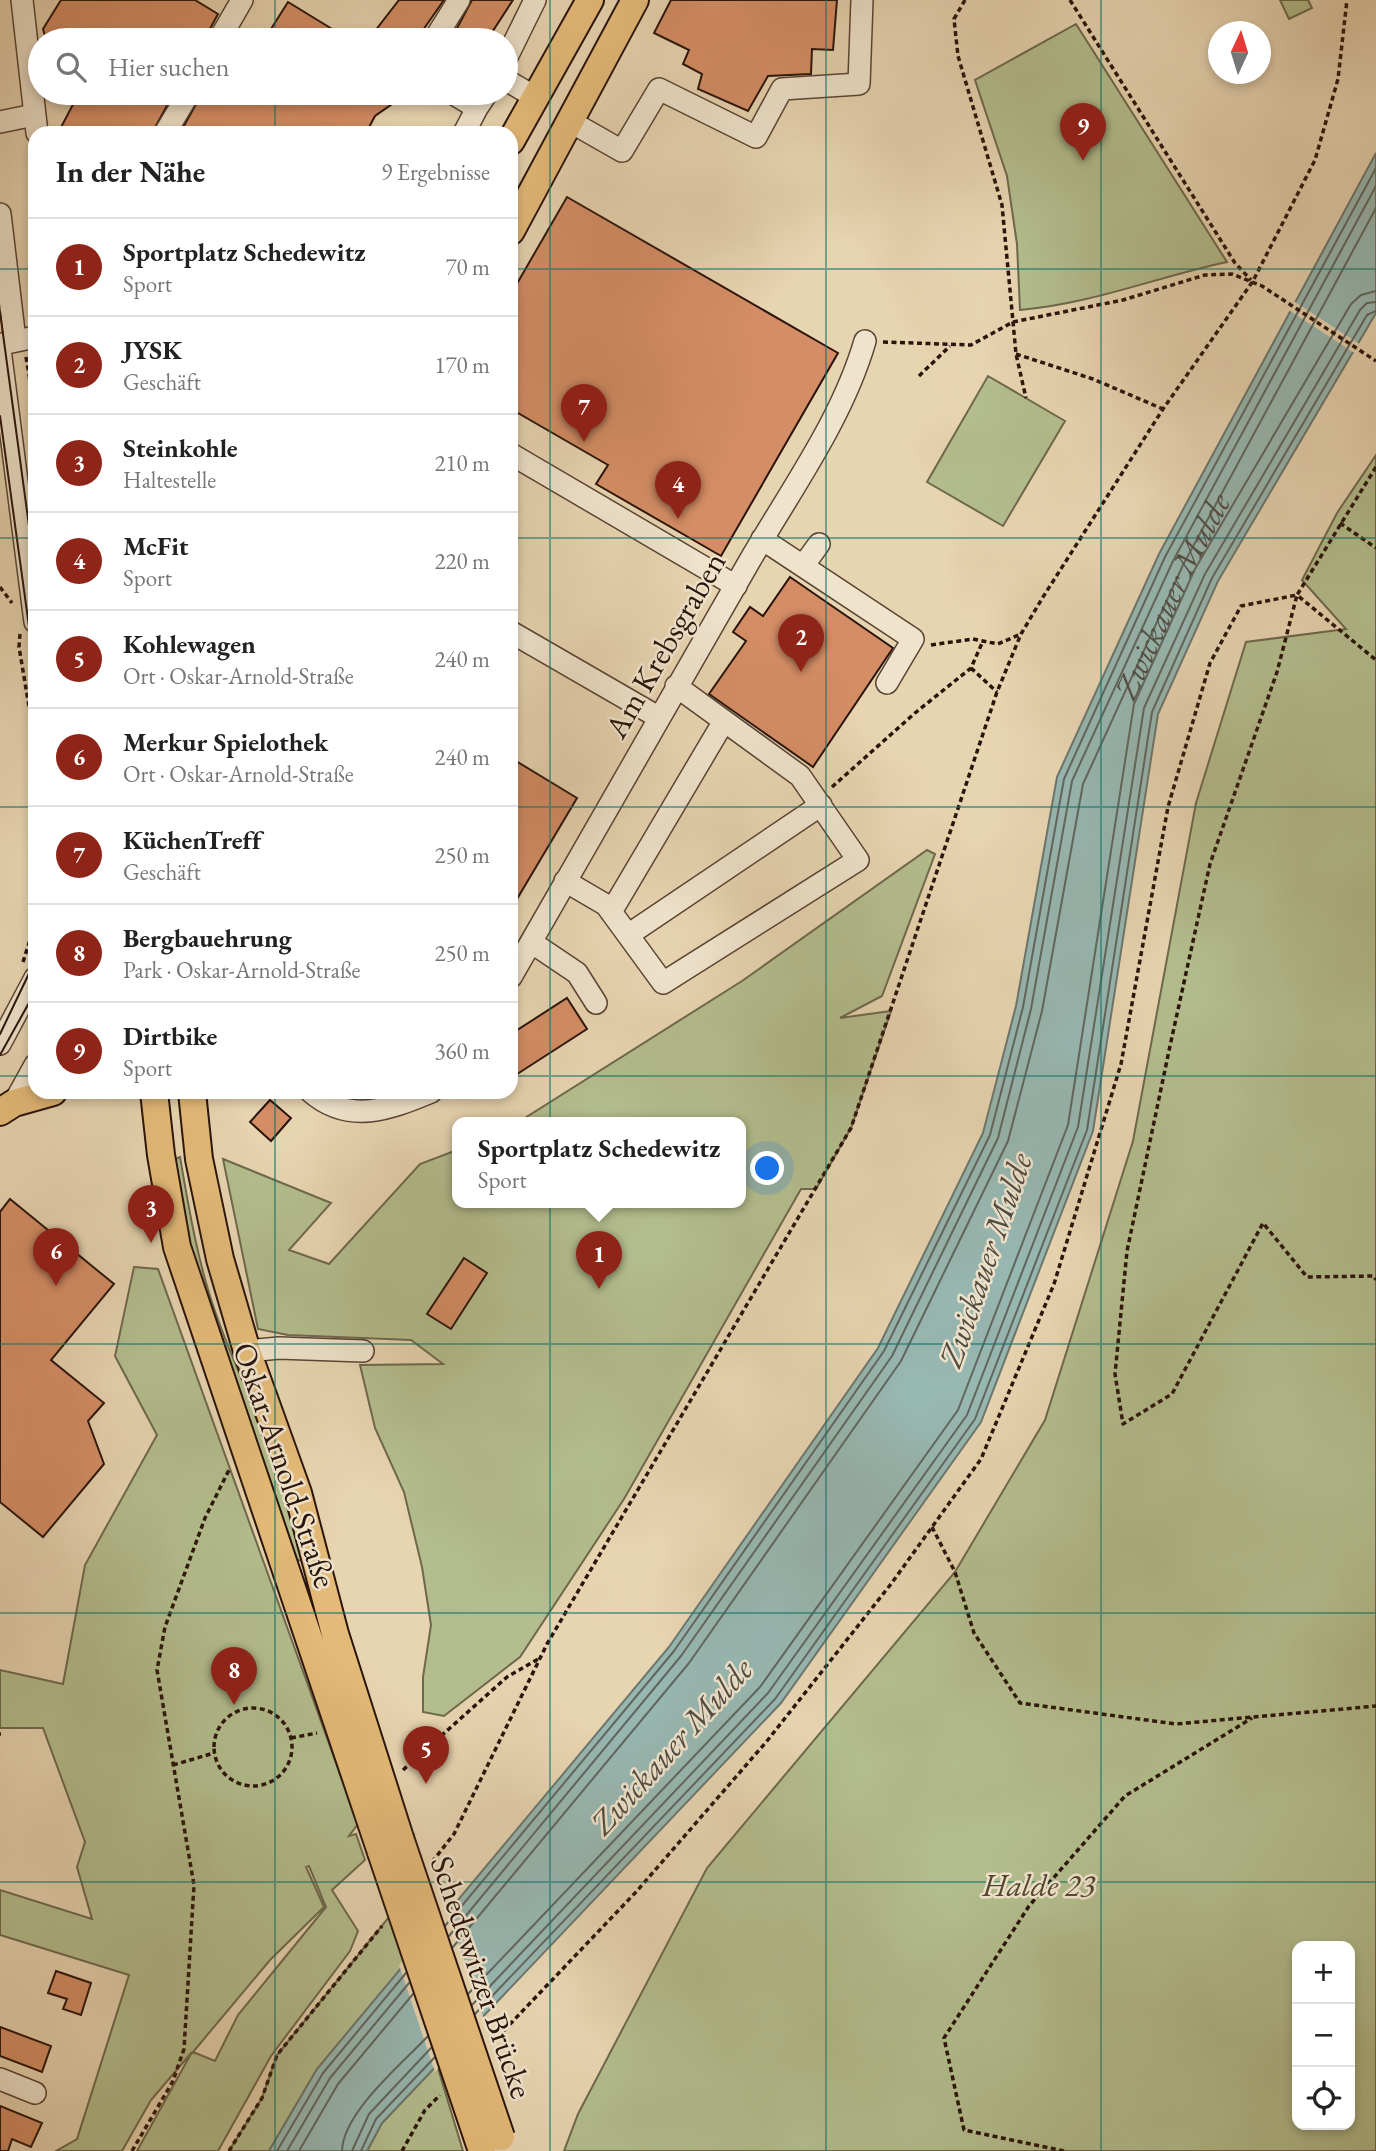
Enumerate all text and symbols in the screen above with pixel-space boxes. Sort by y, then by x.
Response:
north arrow [1208,21,1271,84]
search box [28,28,518,105]
icon: search [52,48,90,86]
text: Hier suchen [108,50,229,84]
pin: 9 [1060,103,1106,161]
text: In der Nähe [56,152,205,191]
text: 9 Ergebnisse [381,157,490,187]
text: Sportplatz Schedewitz [123,235,366,269]
text: 1 [73,252,85,282]
text: 70 m [445,252,490,282]
text: Sport [123,269,172,299]
text: JYSK [123,333,182,367]
text: 2 [73,350,85,380]
text: 170 m [434,350,490,380]
text: Geschäft [123,367,201,397]
pin: 7 [561,384,607,442]
text: Steinkohle [123,431,238,465]
text: 3 [73,448,85,478]
text: 210 m [434,448,490,478]
pin: 4 [655,461,701,519]
text: Haltestelle [123,465,216,495]
water label: Zwickauer Mulde [1103,484,1240,706]
text: McFit [123,529,189,563]
street label: Am Krebsgraben [594,544,735,747]
text: 4 [73,546,85,576]
text: 220 m [434,546,490,576]
text: Sport [123,563,172,593]
pin: 2 [778,614,824,672]
text: Kohlewagen [123,627,256,661]
text: 5 [73,644,85,674]
text: 240 m [434,644,490,674]
text: Ort · Oskar-Arnold-Straße [123,661,354,691]
text: Merkur Spielothek [123,725,328,759]
text: 6 [73,742,85,772]
text: 240 m [434,742,490,772]
text: Ort · Oskar-Arnold-Straße [123,759,354,789]
text: KüchenTreff [123,823,261,857]
text: 7 [73,840,85,870]
text: 250 m [434,840,490,870]
text: Geschäft [123,857,201,887]
text: Bergbauehrung [123,921,292,955]
text: 8 [73,938,85,968]
text: 250 m [434,938,490,968]
text: Park · Oskar-Arnold-Straße [123,955,361,985]
text: Dirtbike [123,1019,217,1053]
text: 9 [73,1036,85,1066]
text: 360 m [434,1036,490,1066]
text: Sport [123,1053,172,1083]
popup [452,1117,746,1208]
text: Sportplatz Schedewitz [478,1131,720,1165]
water label: Zwickauer Mulde [928,1146,1042,1374]
your location [750,1151,784,1185]
text: Sport [478,1165,527,1195]
pin: 3 [128,1185,174,1243]
pin: 6 [33,1228,79,1286]
pin: 1 [576,1231,622,1289]
street label: Oskar-Arnold-Straße [223,1337,347,1593]
pin: 8 [211,1647,257,1705]
water label: Zwickauer Mulde [579,1648,762,1844]
pin: 5 [403,1726,449,1784]
street label: Schedewitzer Brücke [421,1850,543,2104]
park label: Halde 23 [982,1864,1096,1906]
map controls [1292,1941,1355,2130]
button: + [1292,1941,1355,2004]
button: − [1292,2004,1355,2067]
button: locate [1292,2067,1355,2130]

